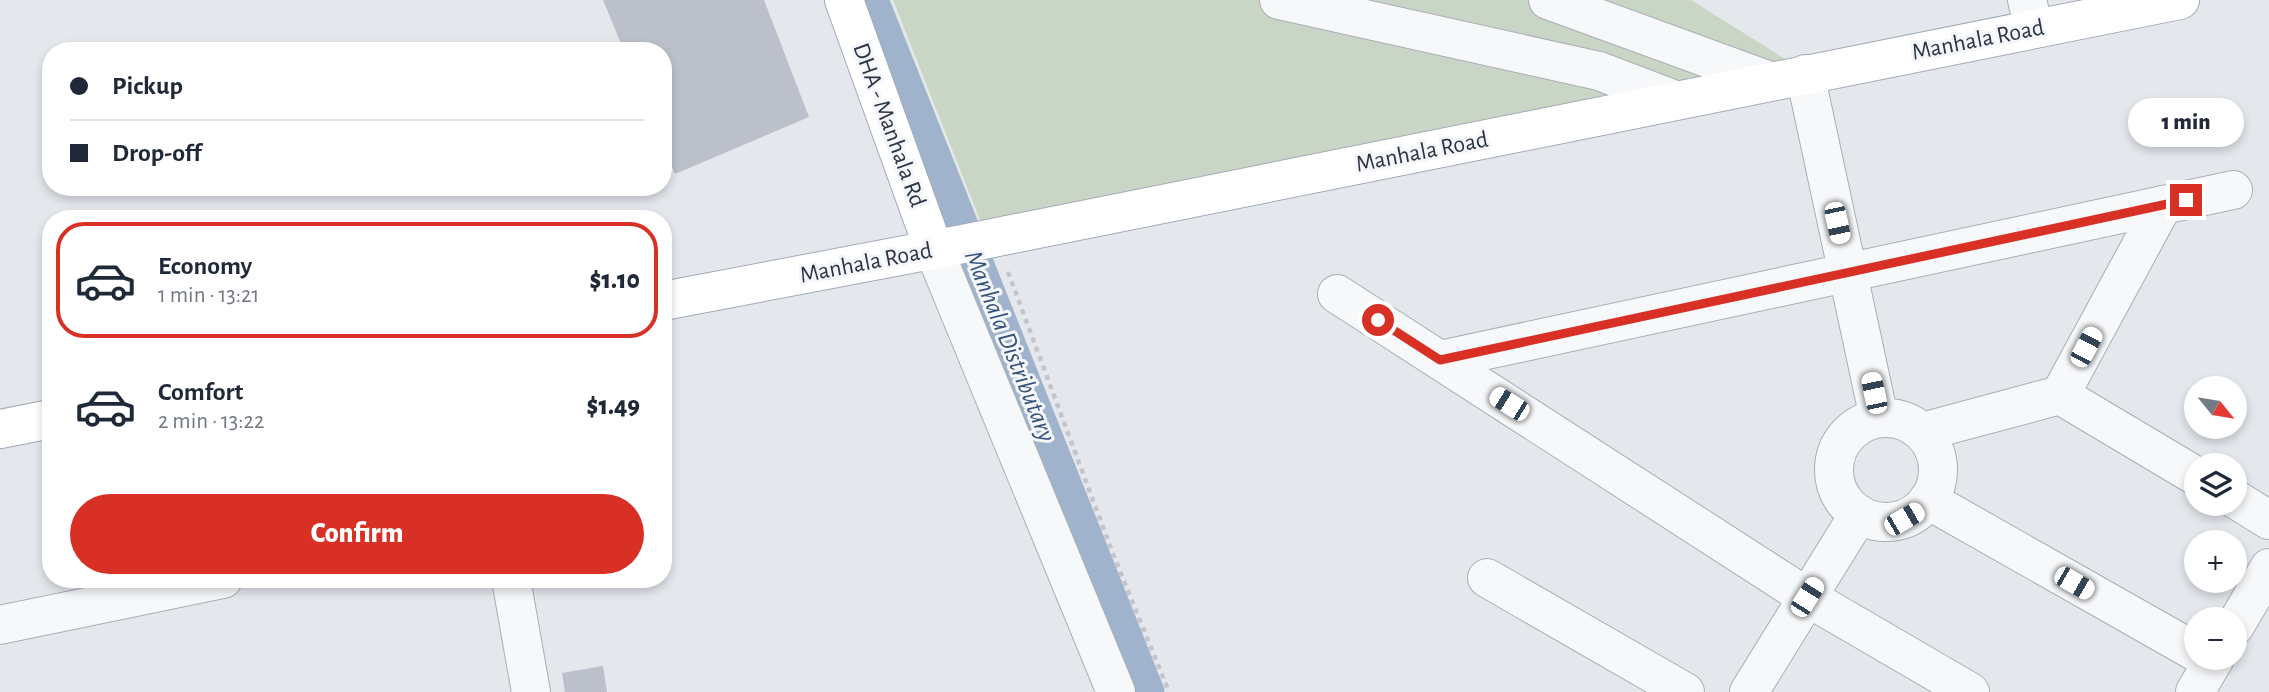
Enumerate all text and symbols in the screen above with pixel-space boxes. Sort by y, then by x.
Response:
street label: Manhala Road [1910,15,2046,65]
street label: DHA - Manhala Rd [848,40,930,210]
text: Pickup [112,73,183,99]
callout: 1 min [2128,99,2244,148]
text: 1 min [2162,111,2210,134]
street label: Manhala Road [1354,127,1490,177]
text: Drop-off [112,140,201,166]
route end [2170,184,2202,216]
car [1823,200,1852,246]
street label: Manhala Road [798,238,934,288]
water label: Manhala Distributary [960,247,1060,445]
icon: car [74,249,137,312]
text: Economy [158,253,252,279]
text: $1.10 [590,267,640,293]
text: 1 min · 13:21 [158,284,259,307]
route start [1362,304,1394,336]
car [2067,324,2106,370]
car [1860,370,1889,416]
icon: car [74,375,137,438]
north arrow [2184,376,2247,439]
map controls [2184,376,2247,670]
text: Comfort [158,379,243,405]
car [1486,384,1533,424]
text: $1.49 [587,393,640,419]
text: 2 min · 13:22 [158,410,265,433]
button: layers [2184,453,2247,516]
button: Confirm [70,494,644,574]
car [1881,499,1928,539]
button: + [2184,530,2247,593]
car [2051,563,2098,603]
car [1787,574,1828,620]
button: − [2184,607,2247,670]

